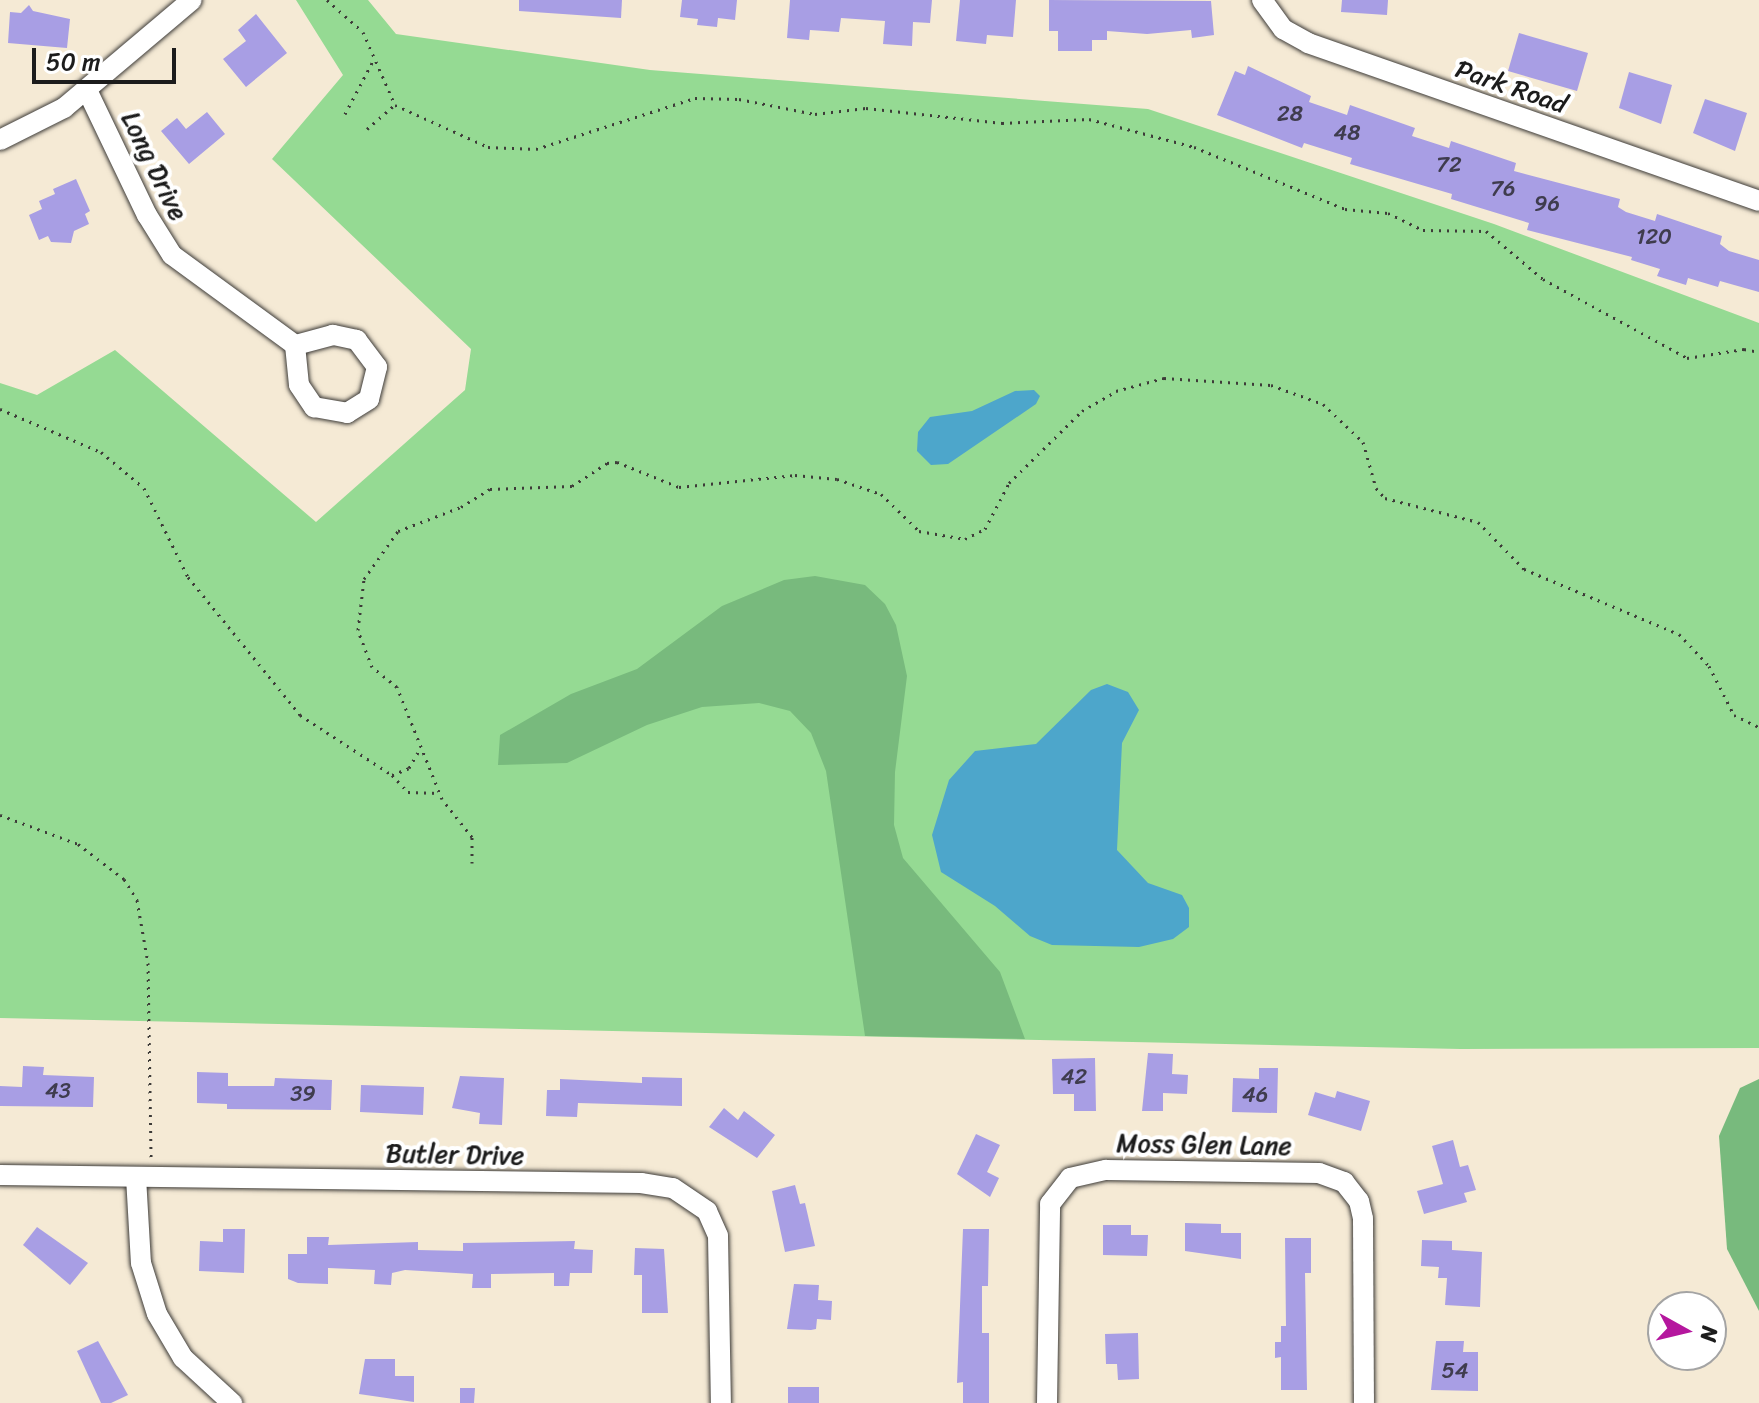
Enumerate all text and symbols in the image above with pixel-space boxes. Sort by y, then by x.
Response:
scale bar [36,32,180,82]
text: 50 m [46,41,101,83]
street label: Park Road [1451,53,1571,121]
house number: 28 [1277,101,1303,127]
street label: Long Drive [114,106,194,226]
house number: 48 [1333,120,1361,146]
house number: 72 [1436,152,1462,178]
house number: 76 [1490,176,1516,202]
house number: 96 [1534,191,1560,217]
house number: 120 [1636,224,1672,250]
house number: 42 [1061,1064,1087,1090]
house number: 43 [45,1078,71,1104]
house number: 39 [290,1081,316,1107]
house number: 46 [1242,1082,1268,1108]
street label: Moss Glen Lane [1116,1128,1292,1162]
street label: Butler Drive [385,1138,525,1172]
north arrow [1647,1291,1727,1371]
text: N [1689,1324,1730,1344]
house number: 54 [1441,1358,1469,1384]

